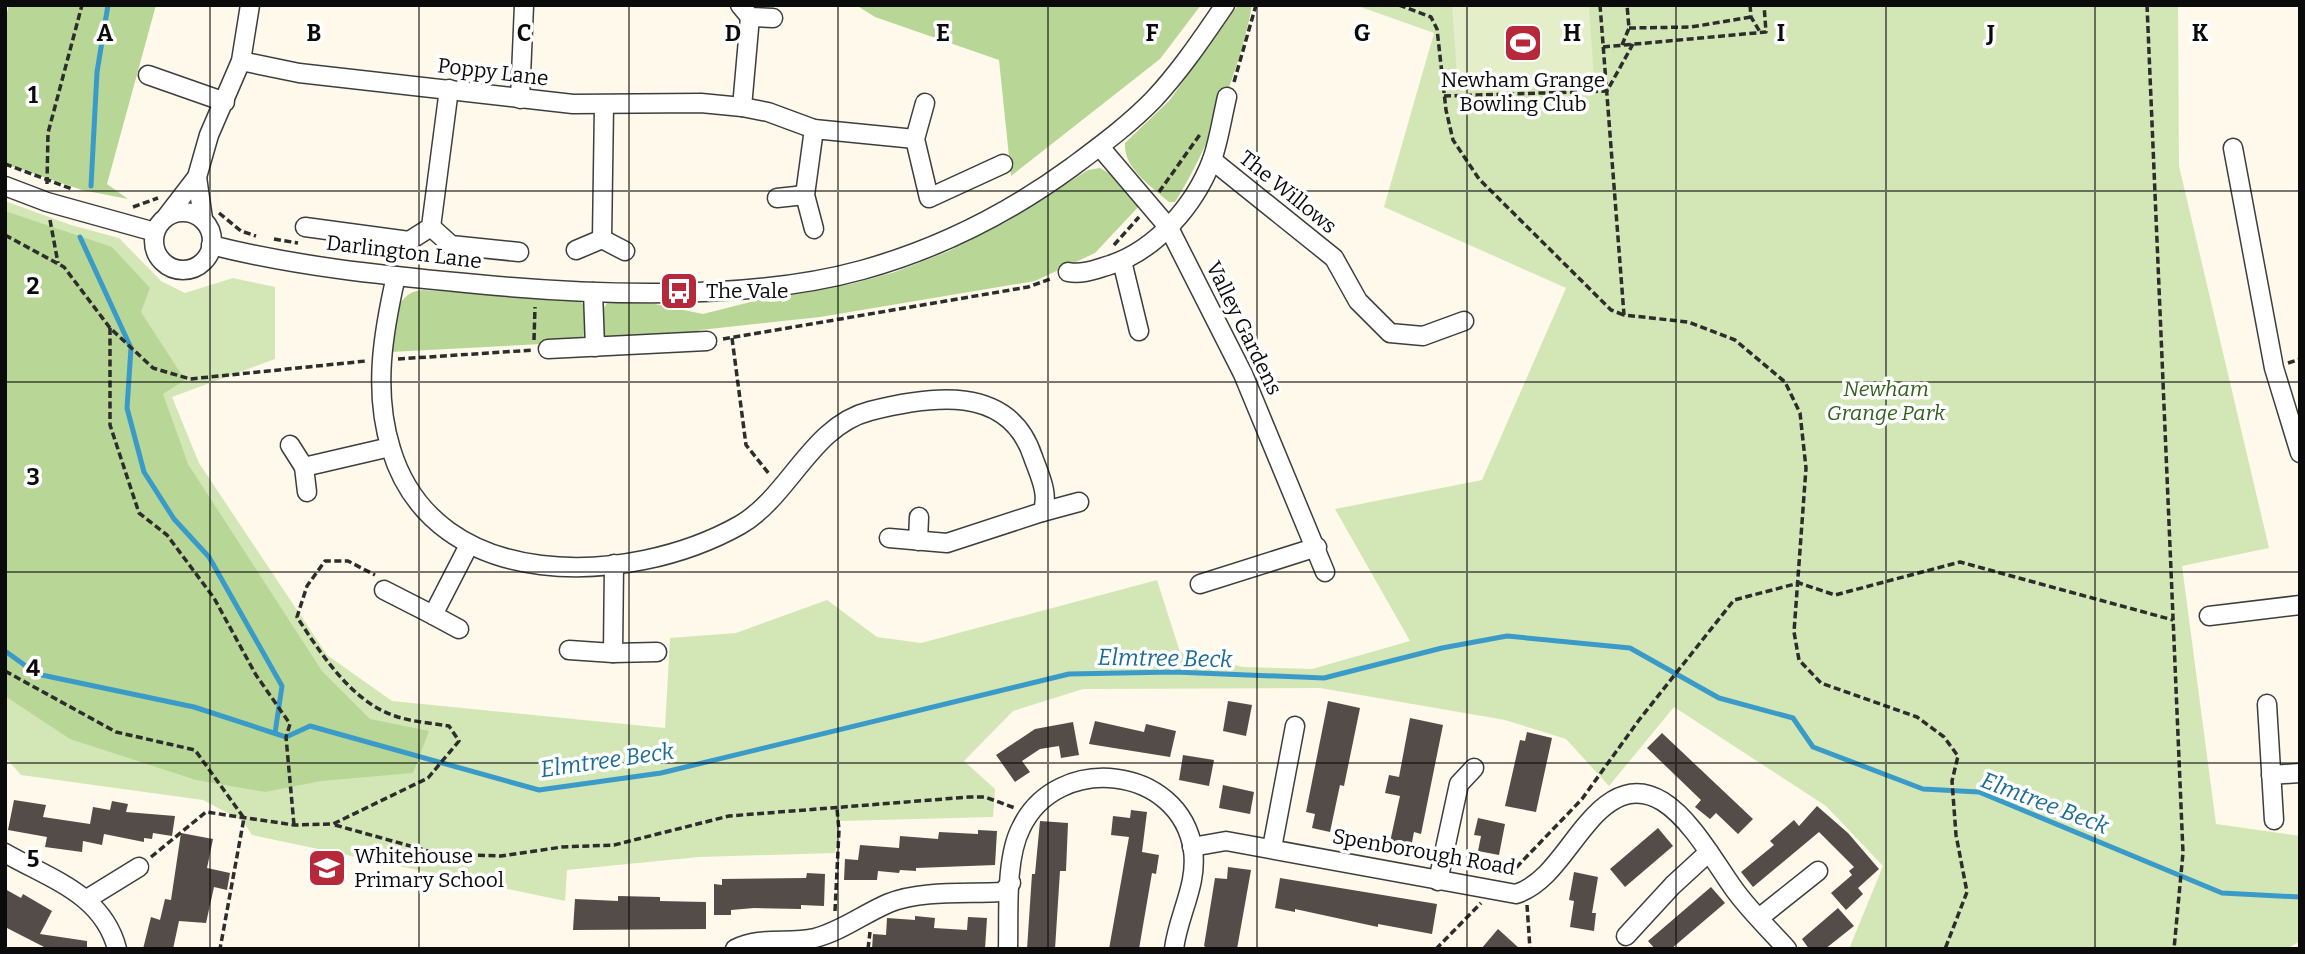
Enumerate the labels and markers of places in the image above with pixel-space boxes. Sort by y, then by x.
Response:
sports icon: Newham Grange Bowling Club [1502,22,1544,64]
place label: Newham Grange Bowling Club [1441,67,1605,117]
bus stop icon: The Vale [658,270,700,312]
place label: The Vale [706,278,789,304]
place label: Whitehouse Primary School [354,843,504,893]
school or university icon: Whitehouse Primary School [306,847,348,889]

